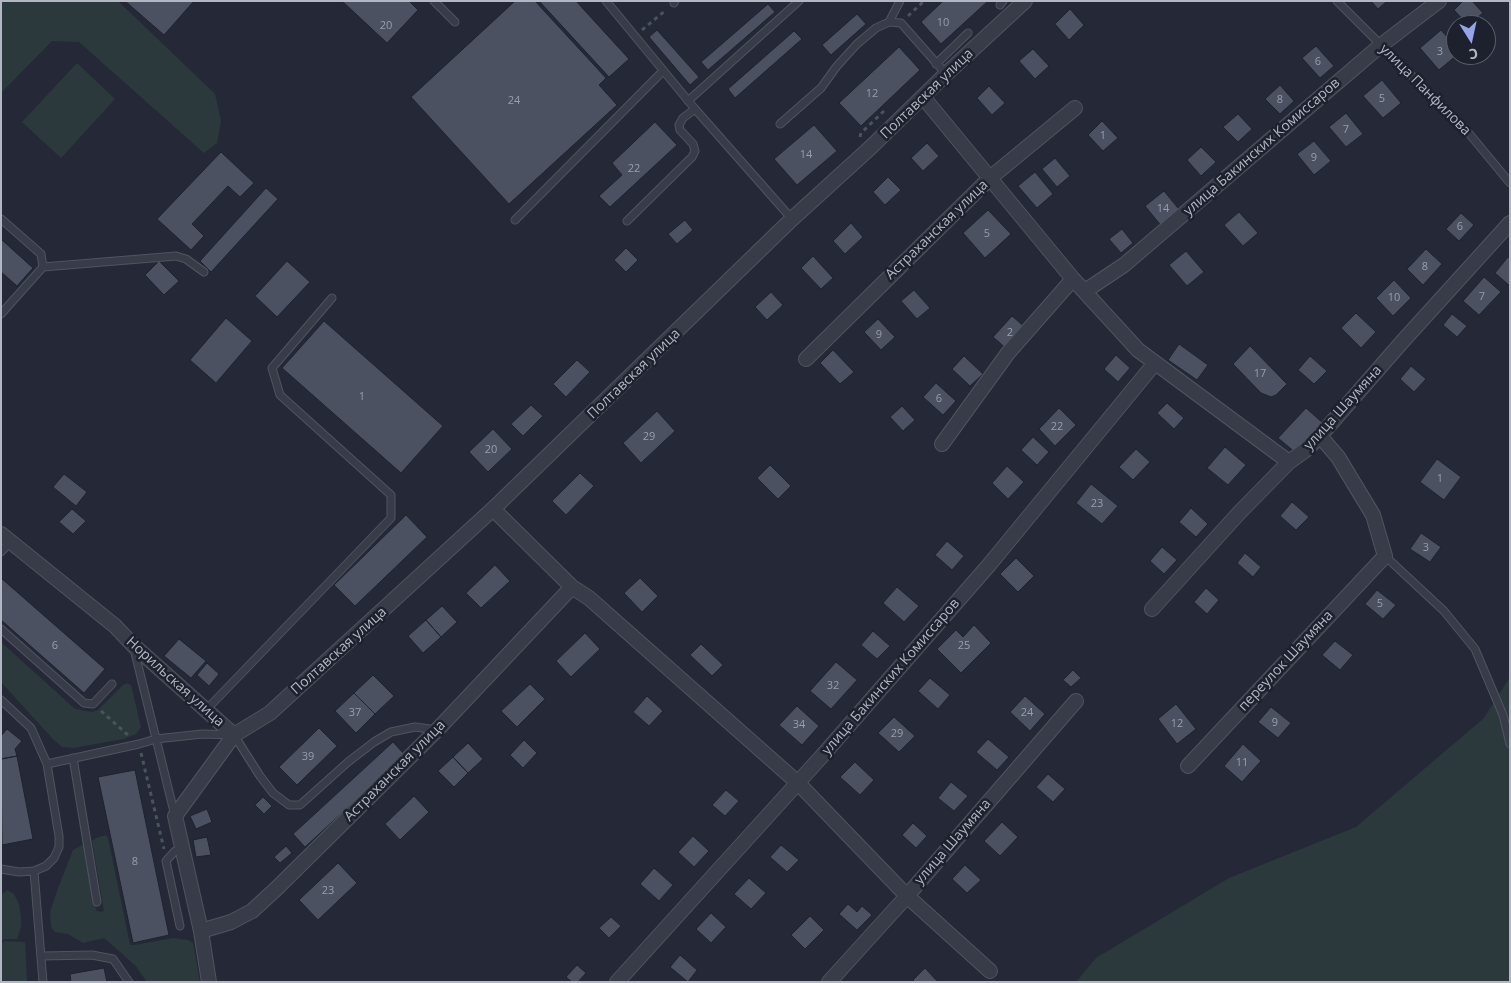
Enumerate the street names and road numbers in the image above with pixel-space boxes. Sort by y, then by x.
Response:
street label: улица Панфилова [1376,41,1474,139]
street label: Полтавская улица [877,45,977,143]
street label: улица Бакинских Комиссаров [1180,75,1344,219]
street label: Астраханская улица [882,177,992,283]
street label: Полтавская улица [584,325,684,423]
street label: улица Шаумяна [1301,362,1385,454]
street label: улица Бакинских Комиссаров [819,595,963,759]
street label: Полтавская улица [288,604,390,698]
street label: переулок Шаумяна [1235,607,1337,715]
street label: Норильская улица [123,634,227,730]
street label: Астраханская улица [341,717,449,825]
street label: улица Шаумяна [911,796,995,888]

